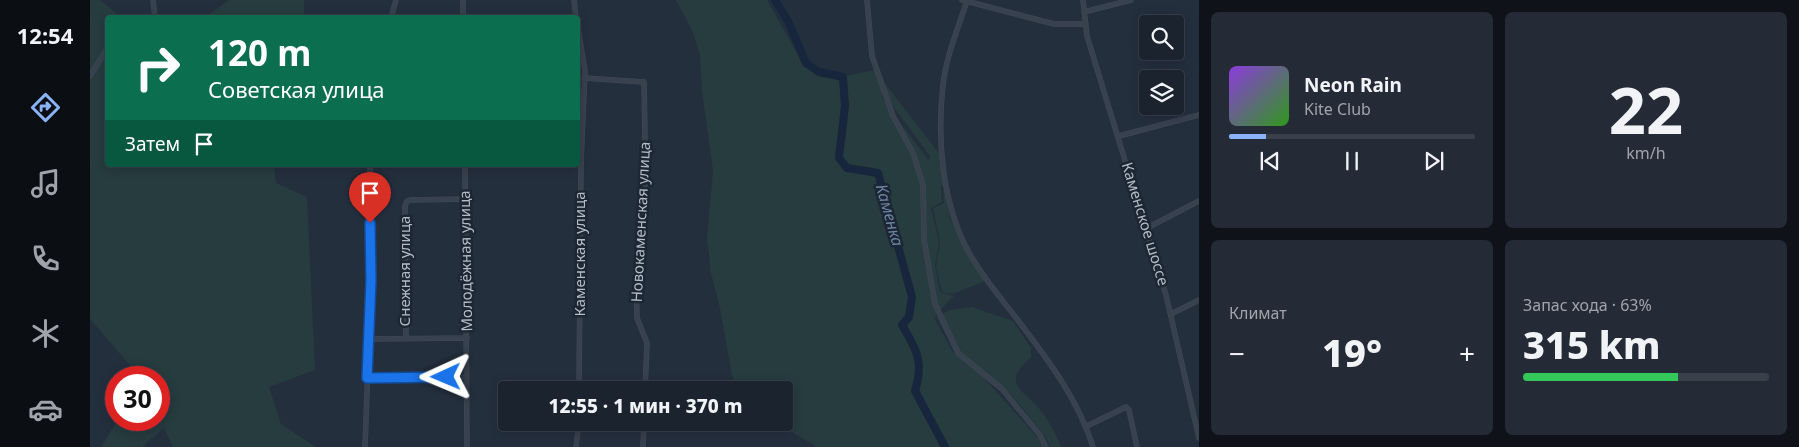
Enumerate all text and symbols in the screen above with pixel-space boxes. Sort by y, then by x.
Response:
map controls [1139,15,1184,115]
button: search [1139,15,1184,60]
text: 12:54 [17,20,73,50]
text: 120 m [208,29,311,76]
icon: right [125,35,190,100]
text: 22 [1609,65,1683,153]
button: layers [1139,70,1184,115]
text: Neon Rain [1304,72,1402,98]
text: Советская улица [208,74,385,104]
icon: directions [28,90,63,125]
text: Kite Club [1304,98,1371,120]
icon: arrive [190,130,218,158]
text: Затем [125,131,180,157]
street label: Новокаменская улица [626,141,654,303]
text: km/h [1626,142,1666,164]
icon: previous [1256,147,1284,175]
icon: pause [1338,147,1366,175]
icon: next [1420,147,1448,175]
street label: Каменское шоссе [1118,160,1174,288]
icon: music [28,166,63,201]
pin [349,172,391,223]
icon: arrive [356,179,384,207]
water label: Каменка [871,181,909,249]
street label: Молодёжная улица [454,190,476,332]
street label: Каменская улица [569,191,589,317]
street label: Снежная улица [394,216,414,326]
icon: phone [28,241,63,276]
text: Запас хода · 63% [1523,294,1652,316]
text: Климат [1229,302,1287,324]
icon: climate [28,316,63,351]
text: 315 km [1523,318,1661,370]
text: 19° [1322,326,1382,378]
text: − [1229,334,1245,372]
text: + [1459,334,1475,372]
position arrow [419,350,471,402]
speed limit sign: 30 [105,366,170,431]
icon: car [28,392,63,427]
text: 12:55 · 1 мин · 370 m [549,393,742,419]

